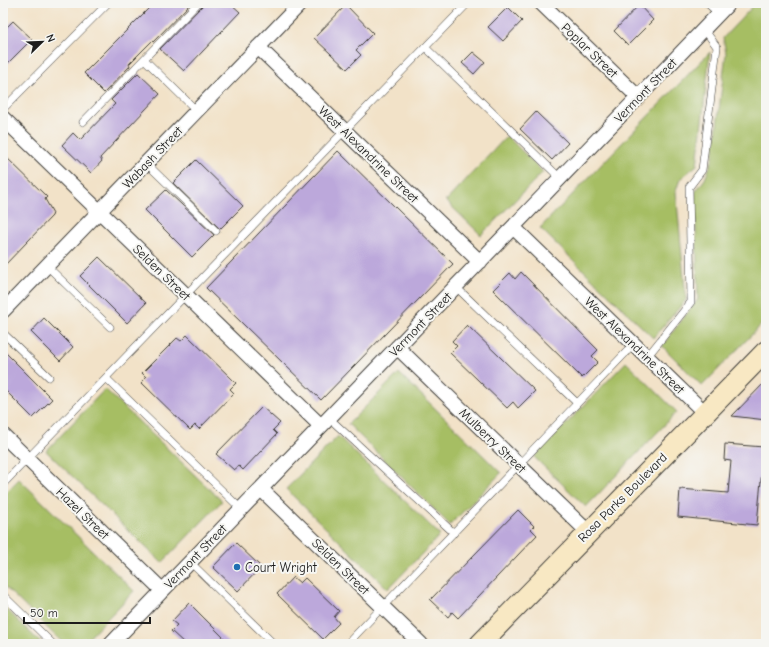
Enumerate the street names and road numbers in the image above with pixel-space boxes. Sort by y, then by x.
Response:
street label: Poplar Street [559,20,622,82]
street label: Vermont Street [611,54,681,126]
street label: West Alexandrine Street [316,103,422,207]
street label: Wabash Street [119,122,186,191]
street label: Selden Street [130,241,194,304]
street label: Vermont Street [386,288,456,360]
street label: West Alexandrine Street [582,294,688,398]
street label: Mulberry Street [456,405,530,477]
street label: Rosa Parks Boulevard [575,450,670,545]
street label: Hazel Street [53,484,113,543]
street label: Vermont Street [161,520,231,592]
street label: Selden Street [309,535,373,598]

